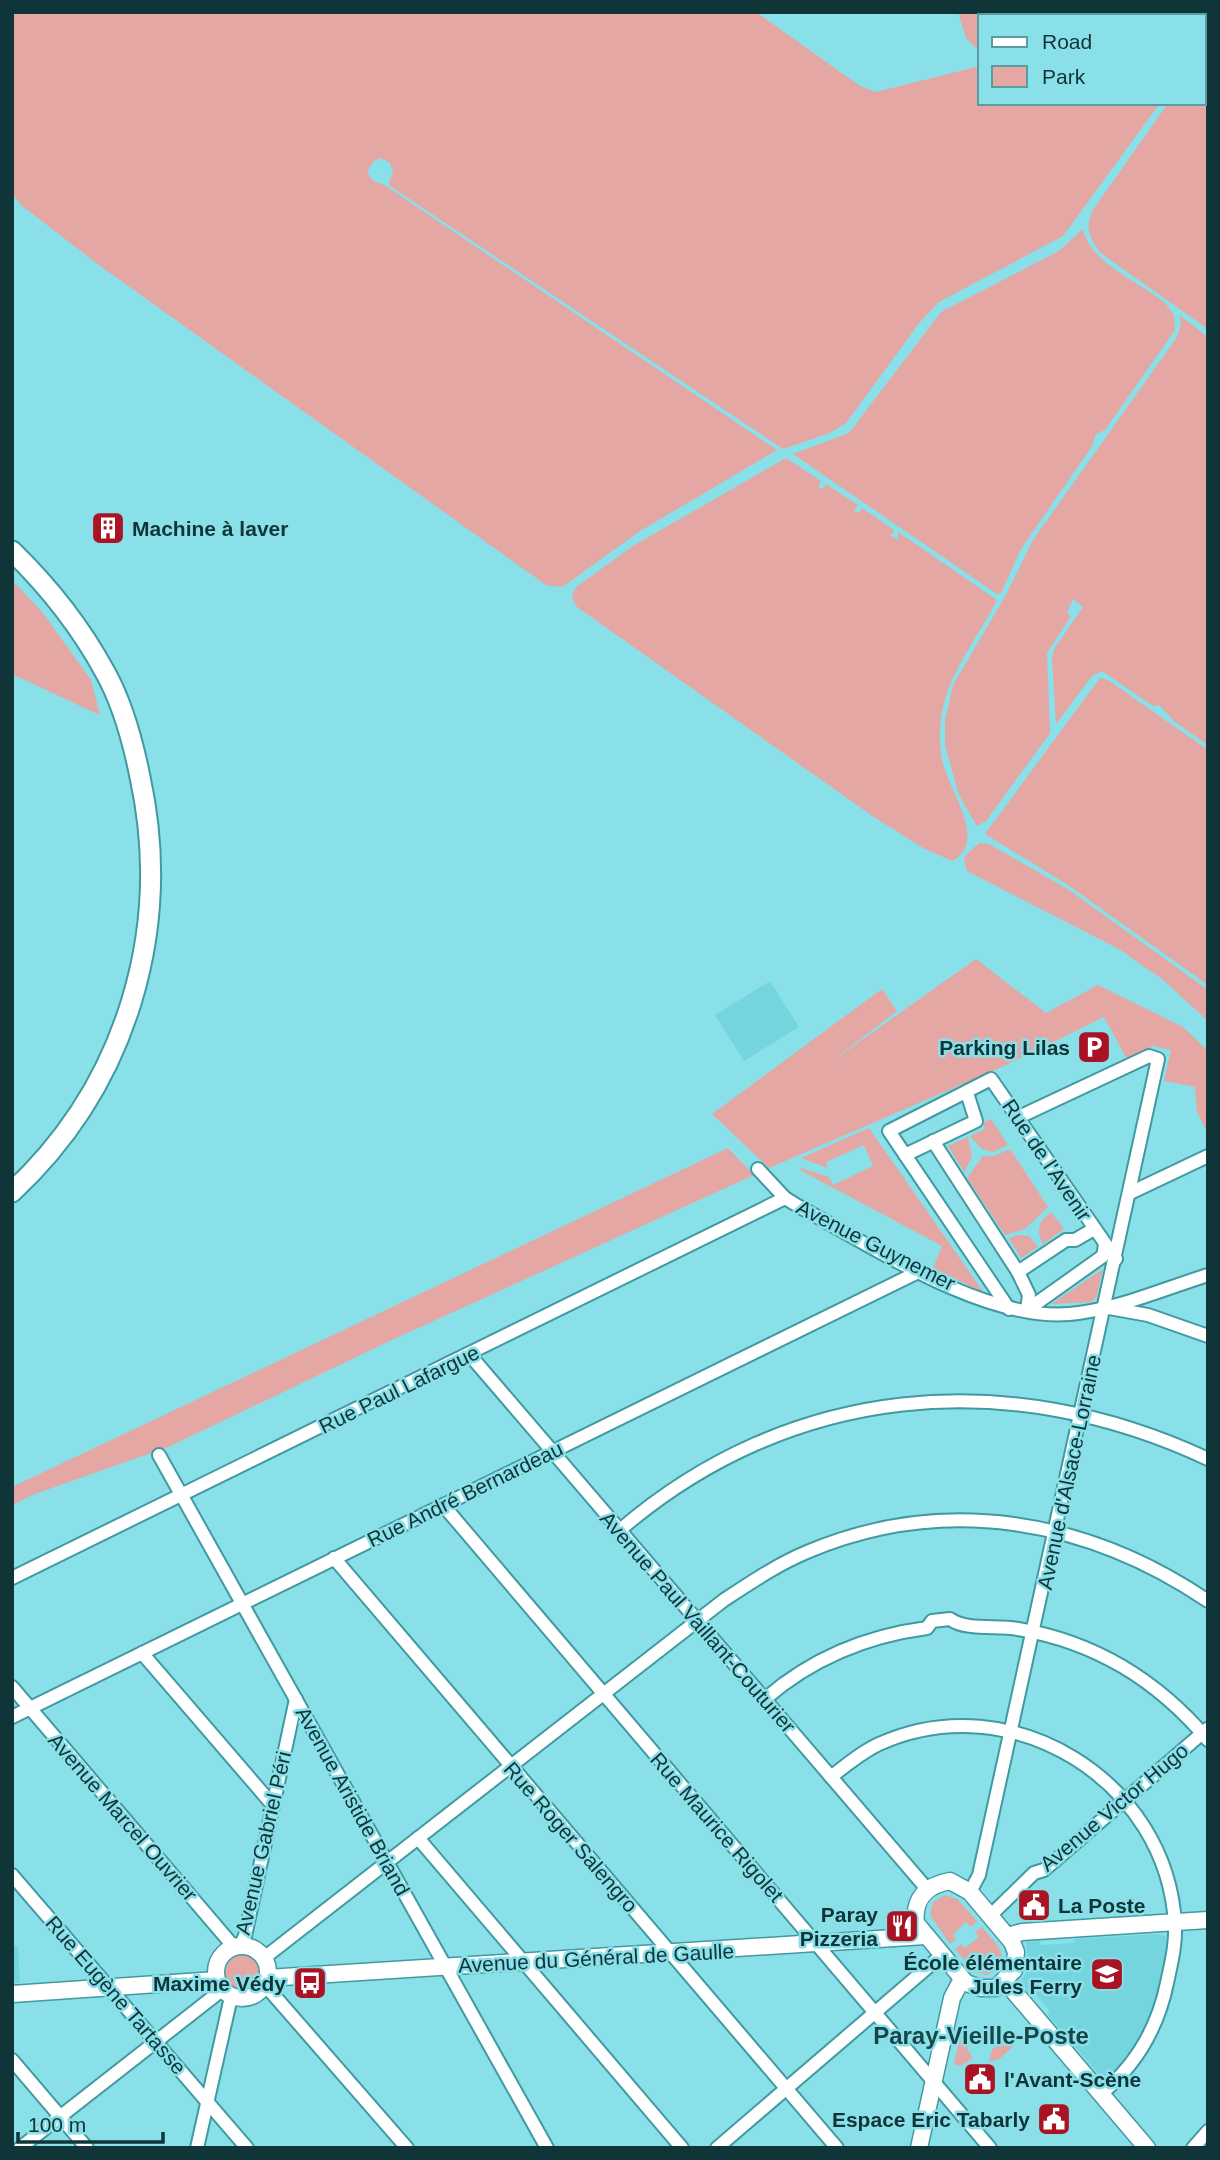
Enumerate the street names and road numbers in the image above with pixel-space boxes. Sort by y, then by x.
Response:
street label: Rue de l'Avenir [998,1095,1096,1225]
street label: Avenue Guynemer [793,1195,959,1295]
street label: Rue Paul Lafargue [315,1340,483,1438]
street label: Avenue d'Alsace-Lorraine [1033,1352,1105,1592]
street label: Rue André Bernardeau [363,1437,567,1551]
street label: Avenue Paul Vaillant-Couturier [596,1507,800,1737]
street label: Avenue Aristide Briand [292,1703,414,1899]
street label: Avenue Marcel Ouvrier [44,1729,202,1905]
street label: Avenue Victor Hugo [1035,1738,1193,1876]
street label: Rue Maurice Rigolet [646,1748,788,1906]
street label: Avenue Gabriel Péri [231,1749,295,1937]
street label: Rue Roger Salengro [500,1757,642,1917]
street label: Rue Eugène Tartasse [41,1911,191,2079]
street label: Avenue du Général de Gaulle [457,1939,735,1977]

